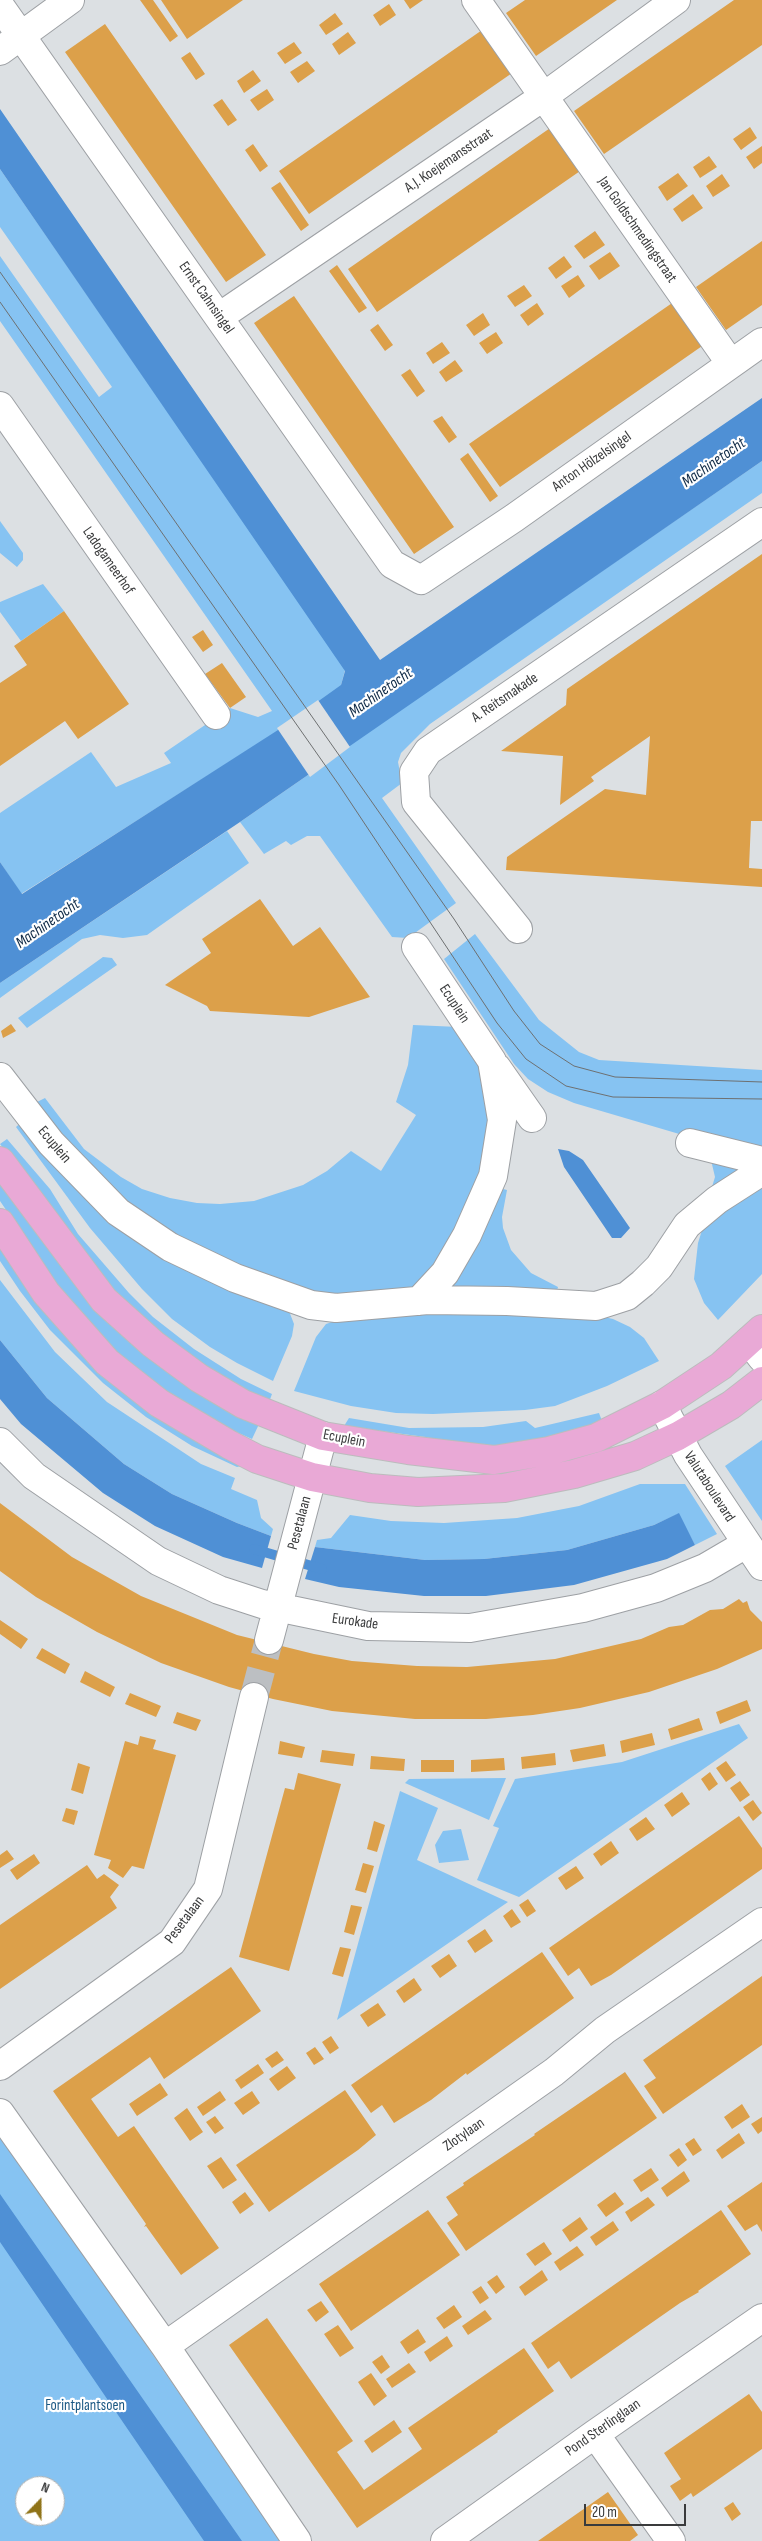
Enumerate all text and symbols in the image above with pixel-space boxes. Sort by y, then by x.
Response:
street label: A.J. Koejemansstraat [401,125,497,197]
street label: Jan Goldschmedingstraat [594,173,680,287]
street label: Ernst Cahnsingel [174,258,238,338]
street label: Anton Hölzelsingel [549,428,635,496]
water label: Machinetocht [678,434,750,492]
street label: Ladogameerhof [78,524,138,598]
water label: Machinetocht [345,664,417,722]
street label: A. Reitsmakade [468,669,542,727]
water label: Machinetocht [12,895,84,953]
street label: Ecuplein [435,981,473,1027]
street label: Ecuplein [33,1123,75,1167]
street label: Ecuplein [321,1426,367,1452]
street label: Valutaboulevard [680,1448,738,1526]
street label: Pesetalaan [284,1494,316,1552]
street label: Eurokade [331,1610,379,1634]
street label: Pesetalaan [161,1893,209,1947]
street label: Zlotylaan [440,2114,488,2156]
street label: Pond Sterlinglaan [562,2395,644,2461]
park label: Forintplantsoen [45,2397,125,2415]
north arrow [15,2476,65,2526]
text: N [39,2478,52,2497]
scale bar [587,2494,690,2526]
text: 20 m [592,2503,617,2522]

